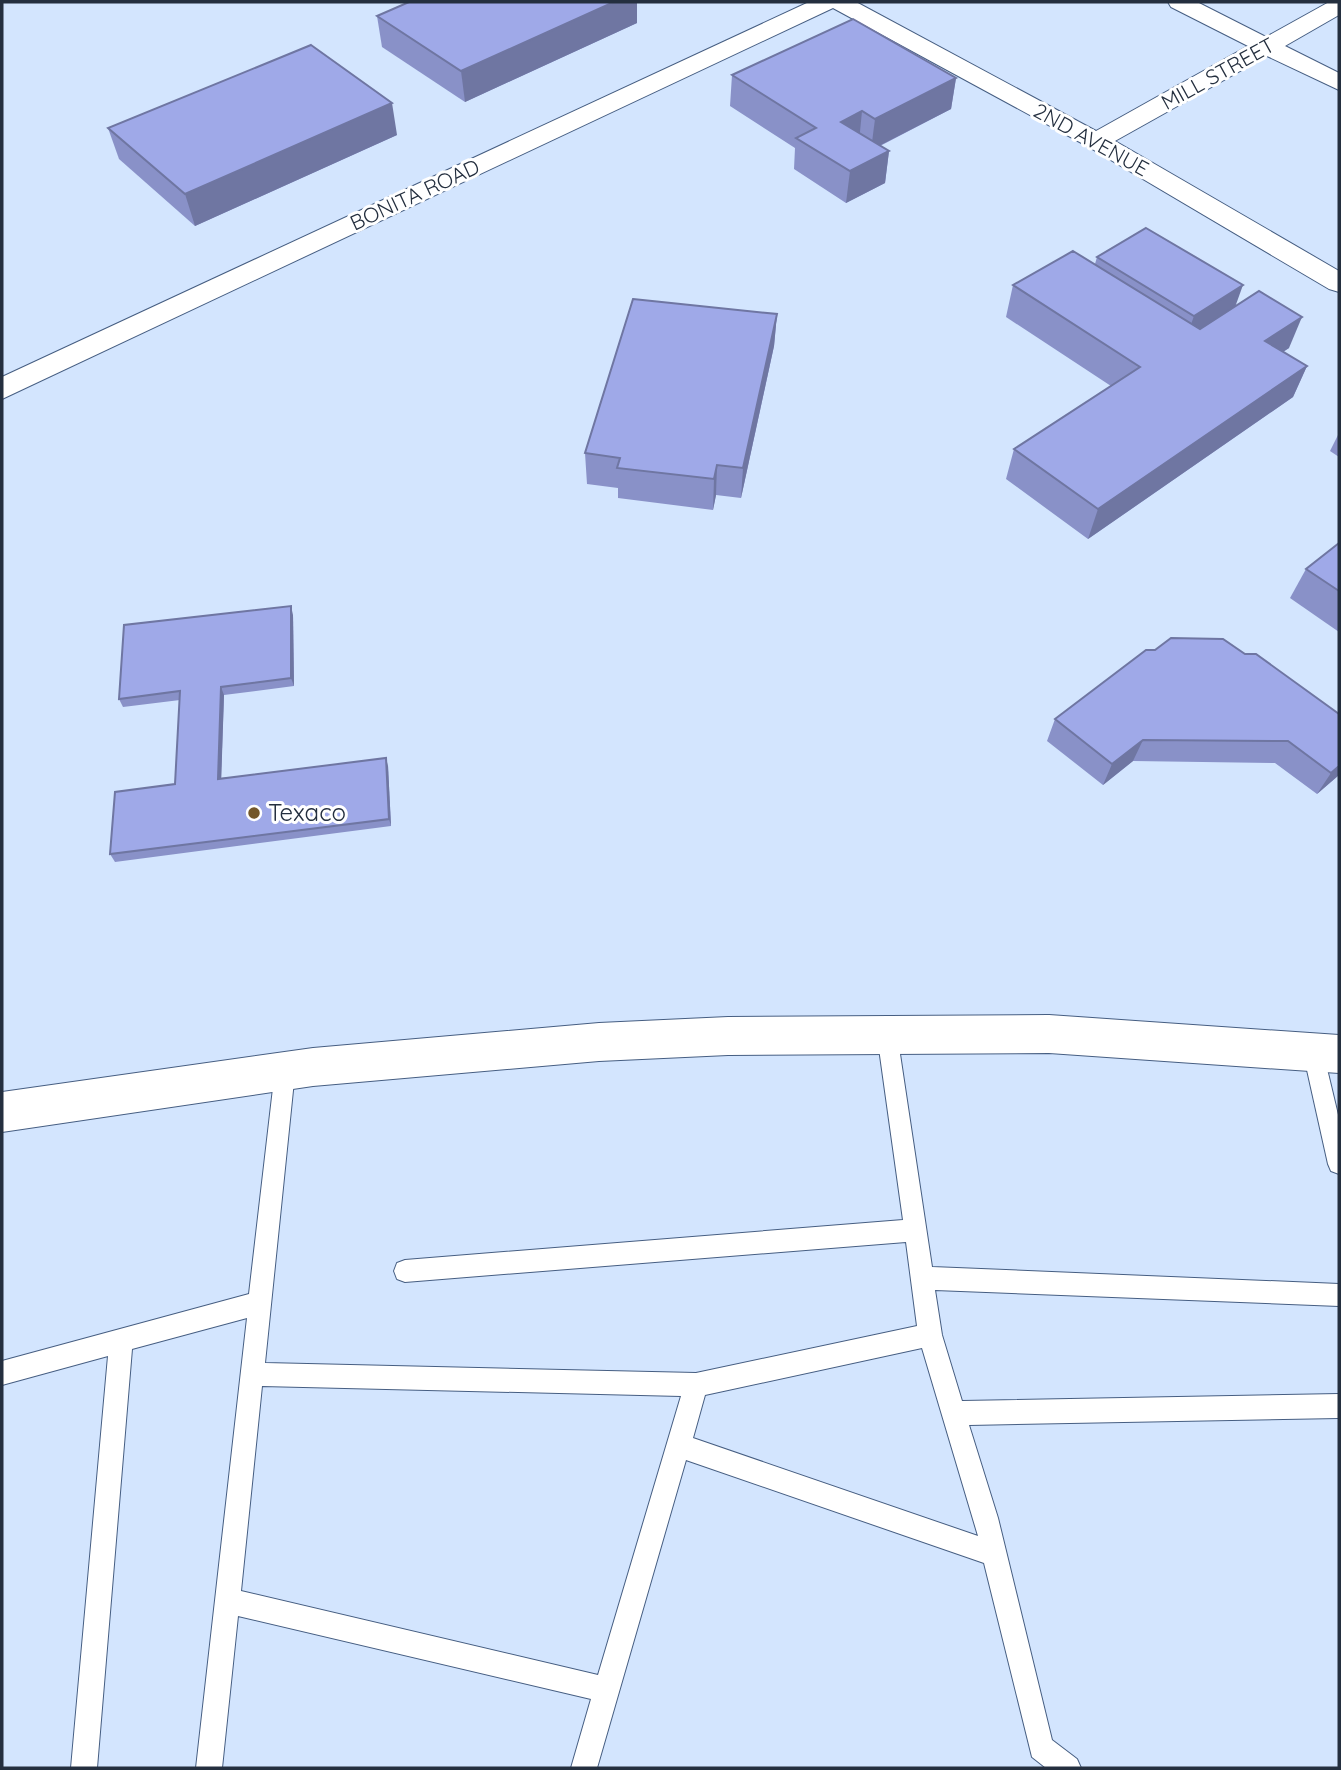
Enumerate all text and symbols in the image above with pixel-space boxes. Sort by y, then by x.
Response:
street label: MILL STREET [1156,31,1279,115]
street label: 2ND AVENUE [1029,97,1154,181]
street label: BONITA ROAD [346,153,483,235]
place label: Texaco [268,797,346,827]
marker: Texaco [246,805,262,821]

